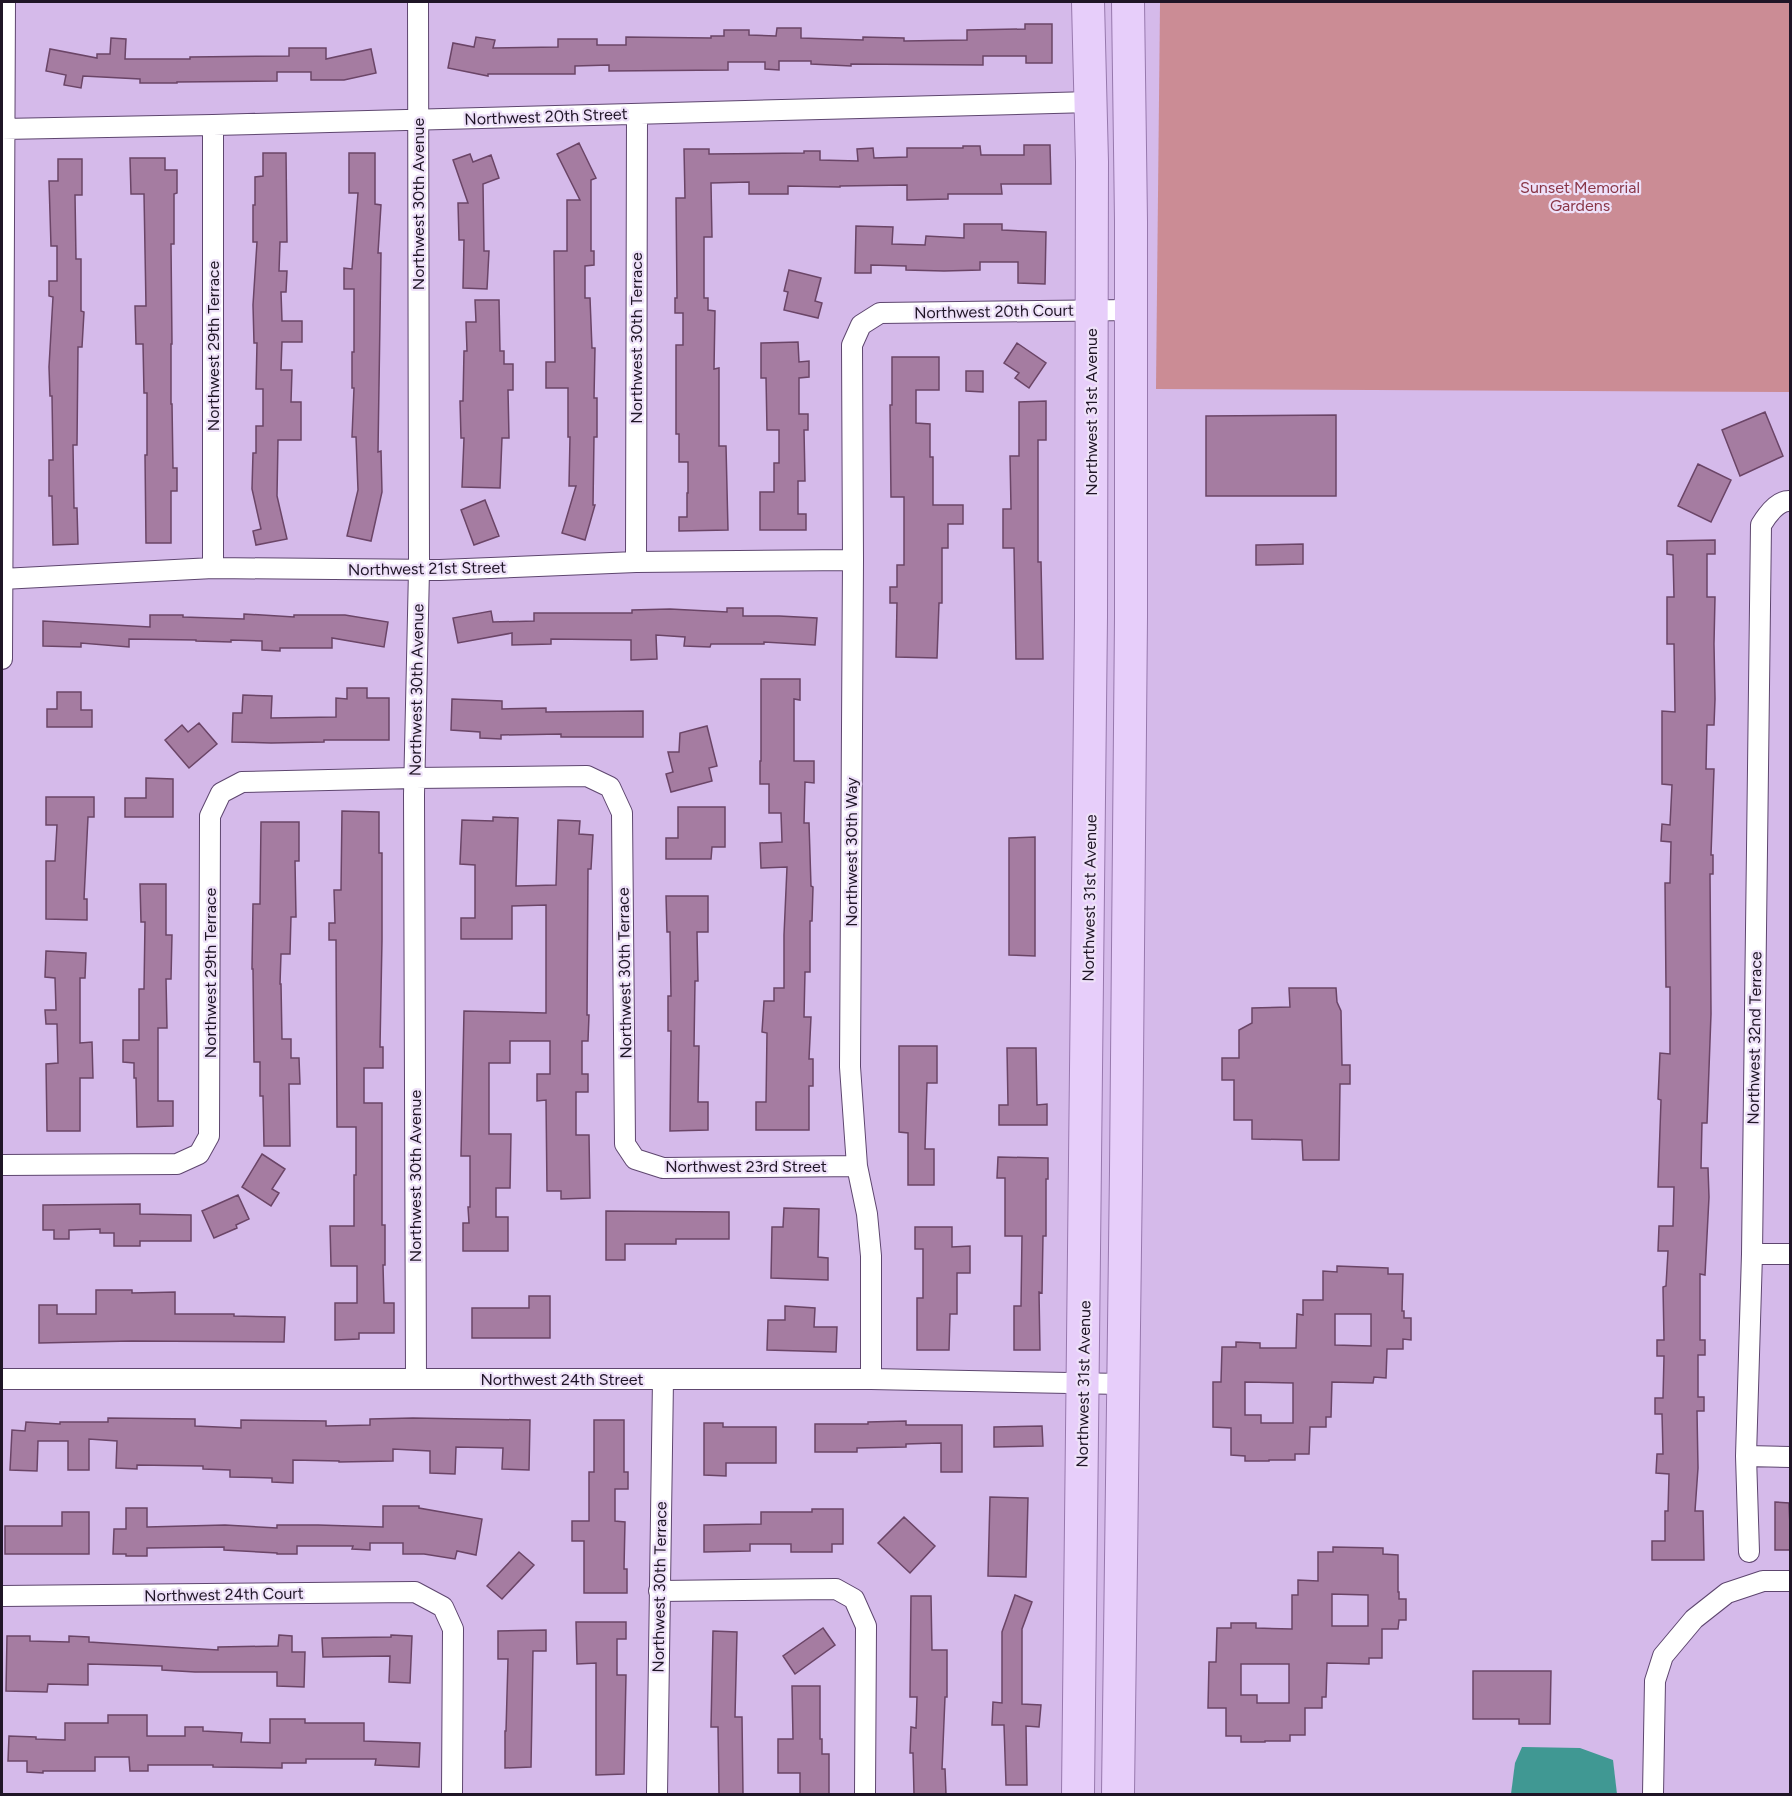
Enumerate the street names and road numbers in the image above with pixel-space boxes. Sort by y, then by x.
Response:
street label: Northwest 20th Street [464,104,628,129]
street label: Northwest 30th Avenue [409,118,428,290]
street label: Northwest 30th Terrace [627,252,646,424]
street label: Northwest 29th Terrace [204,261,223,431]
street label: Northwest 20th Court [914,301,1074,322]
street label: Northwest 31st Avenue [1082,328,1101,496]
street label: Northwest 21st Street [348,558,506,579]
street label: Northwest 30th Avenue [405,603,428,776]
street label: Northwest 30th Way [842,777,861,927]
street label: Northwest 31st Avenue [1079,814,1100,982]
street label: Northwest 30th Terrace [614,887,635,1059]
street label: Northwest 29th Terrace [201,888,220,1058]
street label: Northwest 32nd Terrace [1743,951,1766,1125]
street label: Northwest 30th Avenue [406,1090,425,1262]
street label: Northwest 23rd Street [665,1157,827,1176]
street label: Northwest 31st Avenue [1073,1300,1094,1468]
street label: Northwest 24th Street [480,1370,644,1389]
street label: Northwest 30th Terrace [649,1501,670,1673]
street label: Northwest 24th Court [144,1584,304,1605]

